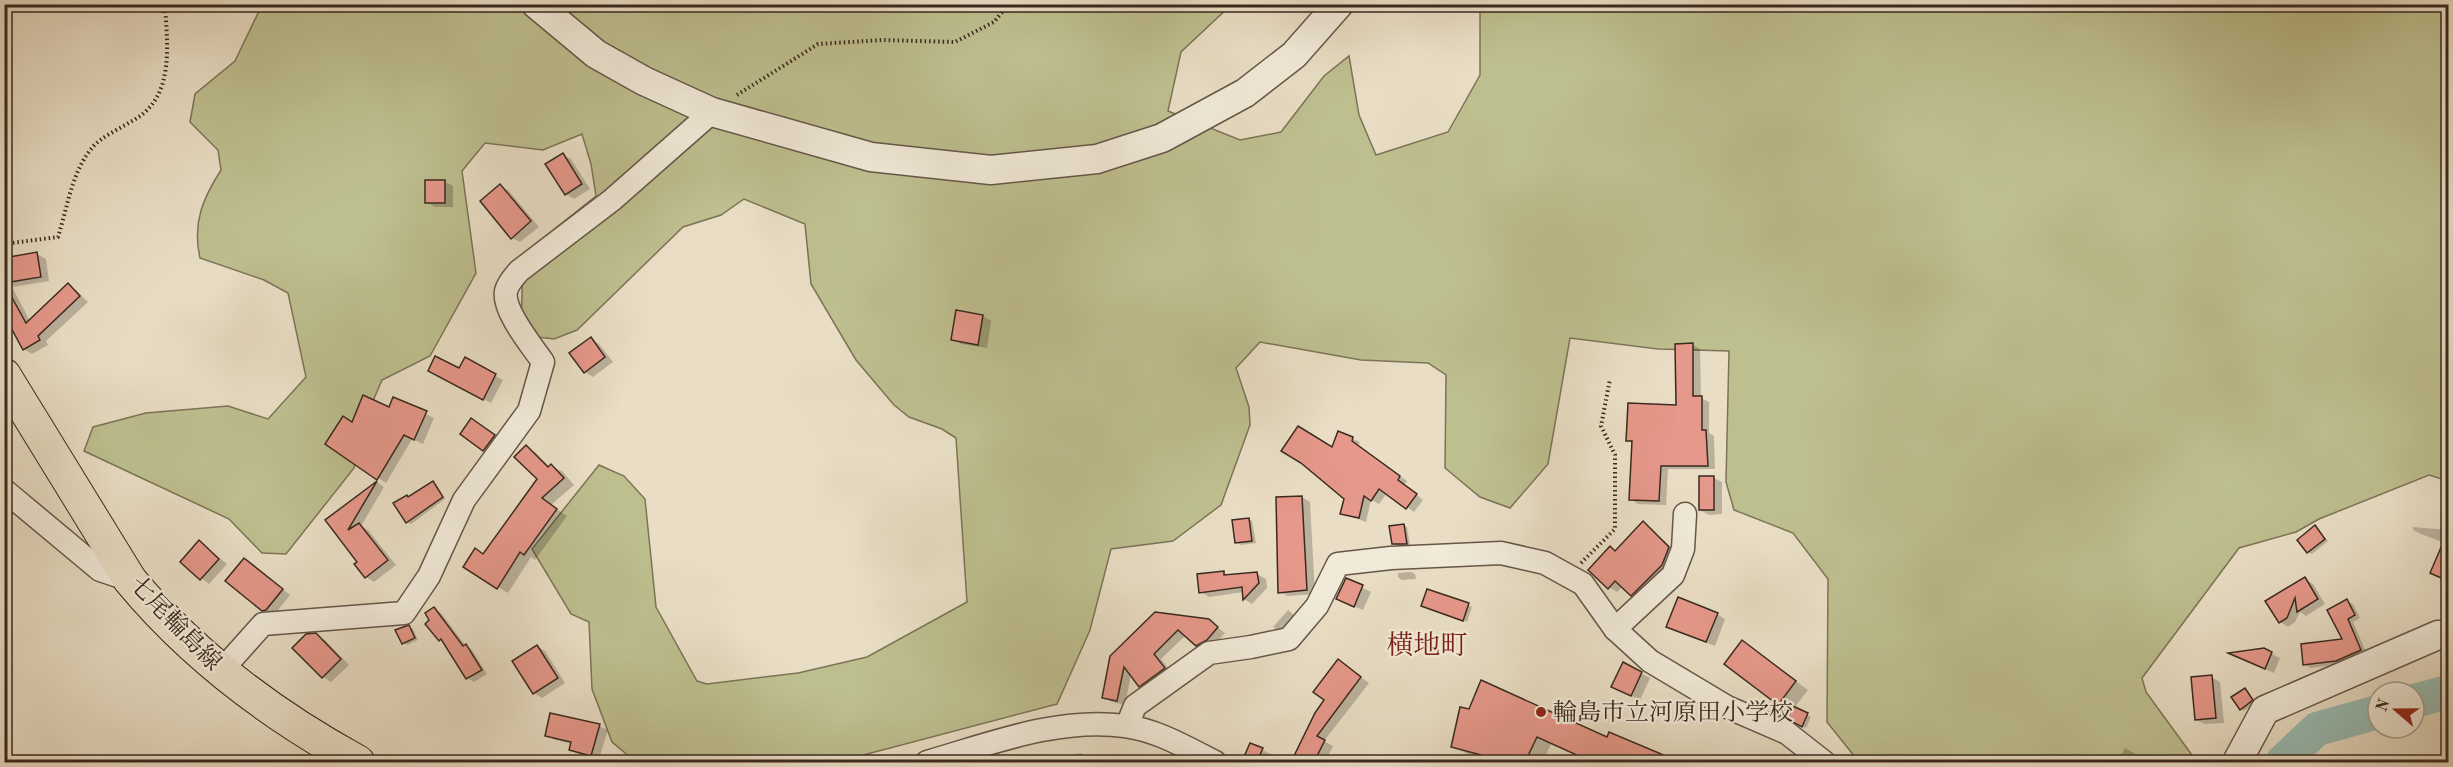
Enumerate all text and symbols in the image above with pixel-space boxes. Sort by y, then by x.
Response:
street label: 七尾輪島線 [124,571,227,676]
district label: 横地町 [1387,631,1468,660]
north arrow [2366,680,2426,740]
text: N [2374,696,2394,714]
place label: 輪島市立河原田小学校 [1553,699,1793,726]
marker: 輪島市立河原田小学校 [1534,705,1548,719]

